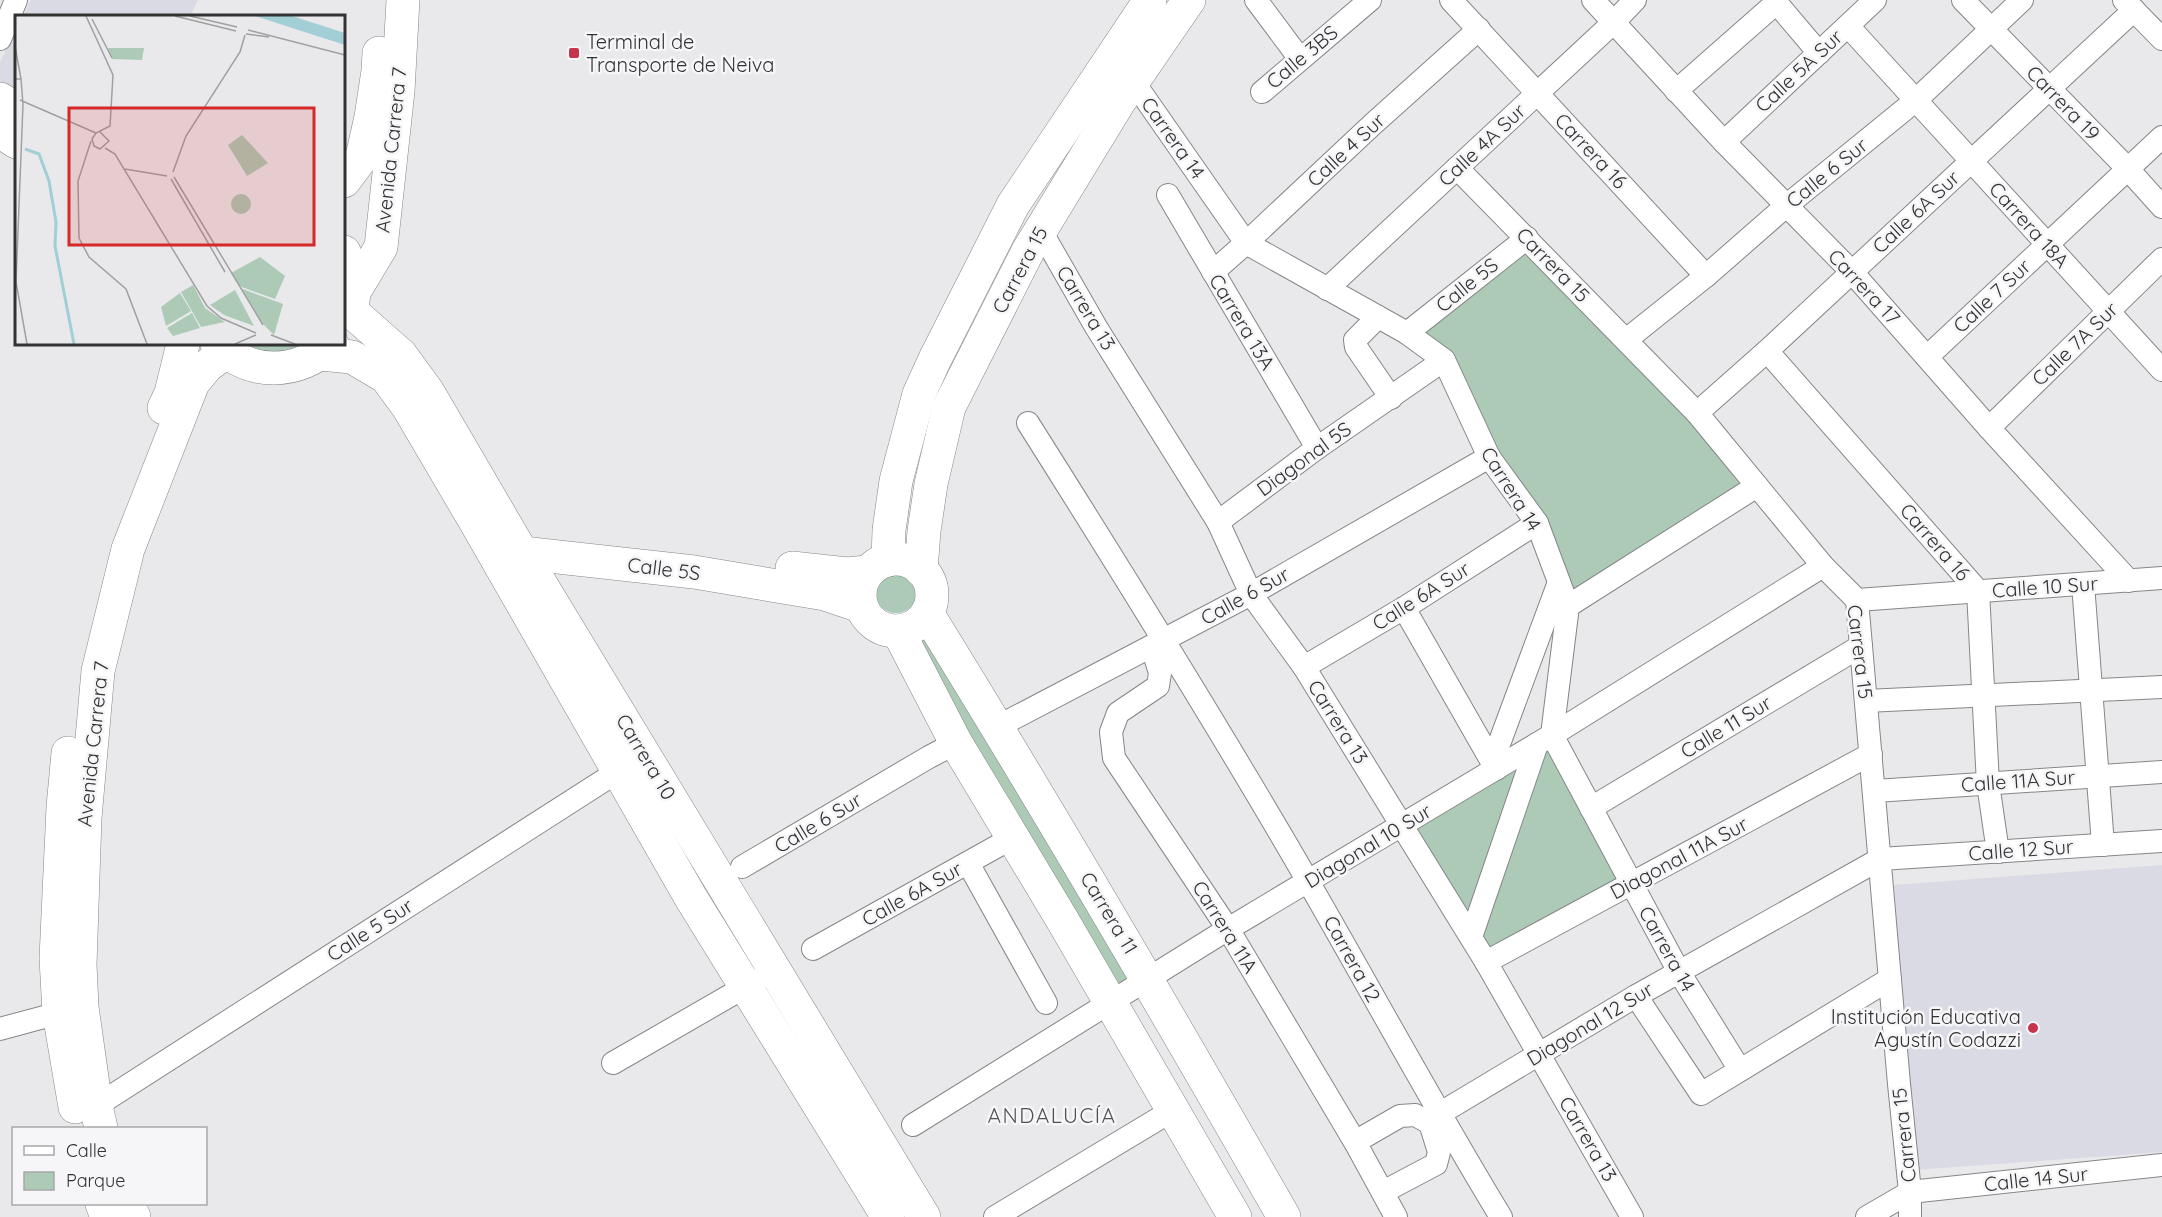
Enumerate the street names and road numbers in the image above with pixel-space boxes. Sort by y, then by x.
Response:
street label: Calle 3BS [1261,20,1343,94]
street label: Calle 5A Sur [1750,24,1848,117]
street label: Carrera 19 [2021,60,2105,146]
street label: Avenida Carrera 7 [369,66,412,234]
street label: Carrera 14 [1136,92,1211,183]
street label: Calle 4A Sur [1433,98,1531,191]
street label: Calle 4 Sur [1302,107,1390,192]
street label: Carrera 16 [1550,108,1633,194]
street label: Calle 6 Sur [1781,132,1873,213]
street label: Calle 6A Sur [1867,165,1965,258]
street label: Carrera 18A [1984,176,2075,273]
street label: Carrera 15 [986,222,1053,317]
street label: Carrera 15 [1511,222,1595,307]
street label: Carrera 17 [1823,244,1906,330]
street label: Calle 5S [1430,252,1503,317]
street label: Calle 7 Sur [1948,253,2036,338]
street label: Carrera 13 [1051,261,1121,355]
street label: Carrera 13A [1204,269,1281,374]
street label: Calle 7A Sur [2026,296,2123,391]
street label: Diagonal 5S [1252,416,1356,501]
street label: Carrera 14 [1476,442,1547,535]
street label: Carrera 16 [1895,498,1976,586]
street label: Calle 5S [626,552,702,585]
street label: Calle 6A Sur [1367,556,1474,635]
street label: Calle 6 Sur [1196,561,1294,630]
street label: Calle 10 Sur [1991,570,2099,603]
street label: Carrera 15 [1842,603,1879,700]
street label: Avenida Carrera 7 [71,660,114,828]
street label: Carrera 13 [1303,675,1374,768]
street label: Calle 11 Sur [1676,690,1776,763]
street label: Carrera 10 [611,709,682,804]
street label: Calle 11A Sur [1960,764,2076,797]
street label: Calle 6 Sur [770,787,866,858]
street label: Diagonal 10 Sur [1300,798,1436,893]
street label: Diagonal 11A Sur [1606,811,1752,904]
street label: Calle 12 Sur [1968,833,2075,866]
street label: Calle 6A Sur [857,856,966,931]
street label: Carrera 11 [1075,867,1144,958]
street label: Carrera 11A [1187,876,1264,978]
street label: Calle 5 Sur [322,892,418,967]
street label: Carrera 14 [1634,902,1701,996]
street label: Carrera 12 [1318,911,1386,1006]
street label: Diagonal 12 Sur [1522,976,1658,1071]
street label: Carrera 15 [1886,1087,1921,1183]
street label: Carrera 13 [1554,1092,1623,1186]
street label: Calle 14 Sur [1983,1161,2089,1196]

